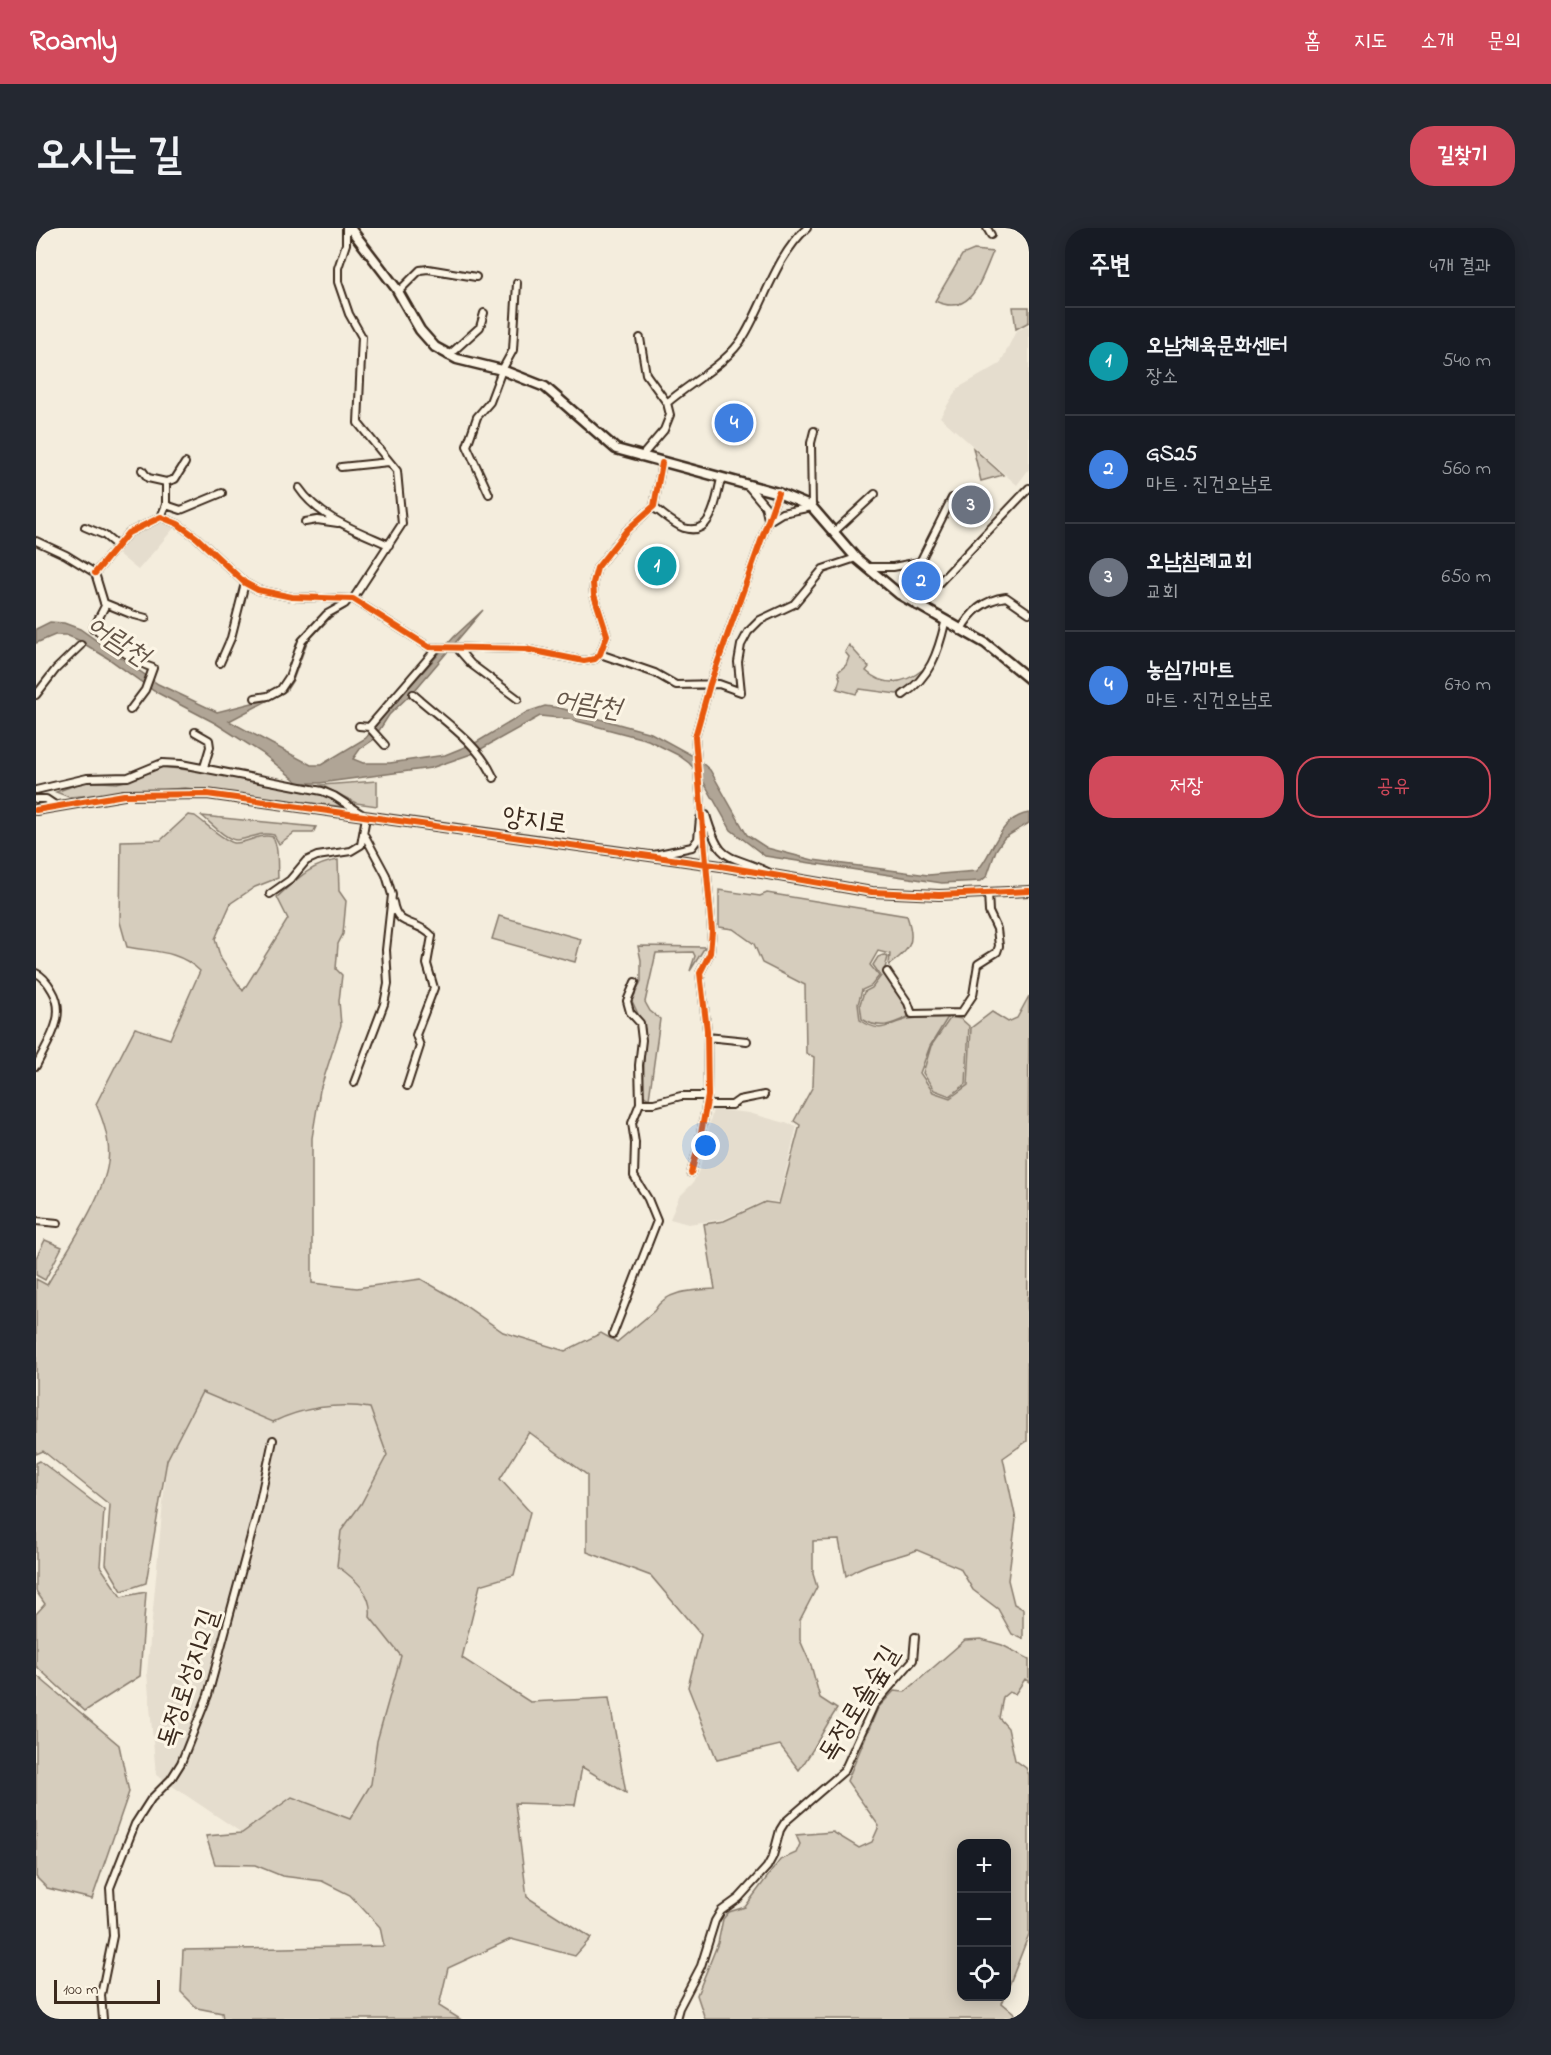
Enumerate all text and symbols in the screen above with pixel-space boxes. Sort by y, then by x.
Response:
text: Roamly [30,22,117,63]
text: 홈 [1304,27,1321,57]
text: 지도 [1354,27,1387,57]
text: 소개 [1420,27,1454,57]
text: 문의 [1487,27,1521,57]
text: 오시는 길 [36,126,182,187]
button: 길찾기 [1410,126,1515,186]
text: 주변 [1089,248,1131,286]
text: 4개 결과 [1429,253,1491,282]
text: 오남쳬육문화센터 [1146,331,1288,363]
text: 1 [1105,347,1112,376]
text: 540 m [1442,347,1491,376]
text: 장소 [1146,363,1178,392]
pin: 4 [714,400,754,446]
text: GS25 [1146,439,1197,471]
text: 2 [1104,455,1113,484]
text: 560 m [1442,455,1491,484]
text: 마트 · 진건오남로 [1146,471,1273,500]
pin: 3 [952,482,990,528]
pin: 1 [638,544,676,588]
text: 오남침례교회 [1146,547,1252,579]
pin: 2 [902,558,940,604]
text: 3 [1104,563,1113,592]
text: 650 m [1442,563,1491,592]
text: 교회 [1146,579,1178,608]
water label: 어람천 [78,606,159,679]
text: 농심가마트 [1146,655,1235,687]
text: 4 [1104,671,1113,700]
text: 670 m [1445,671,1491,700]
water label: 어람천 [551,679,627,732]
text: 마트 · 진건오남로 [1146,687,1273,716]
button: 저장 [1089,756,1284,818]
button: 공유 [1296,756,1491,818]
street label: 양지로 [500,798,570,845]
your location [691,1131,720,1160]
street label: 독정로성지2길 [149,1604,230,1753]
street label: 독정로솔숲길 [810,1638,911,1770]
map controls [957,1839,1011,2001]
button: + [957,1839,1011,1893]
button: − [957,1893,1011,1947]
button: locate [957,1947,1011,2001]
scale bar [54,1977,160,2004]
text: 100 m [63,1978,98,2002]

